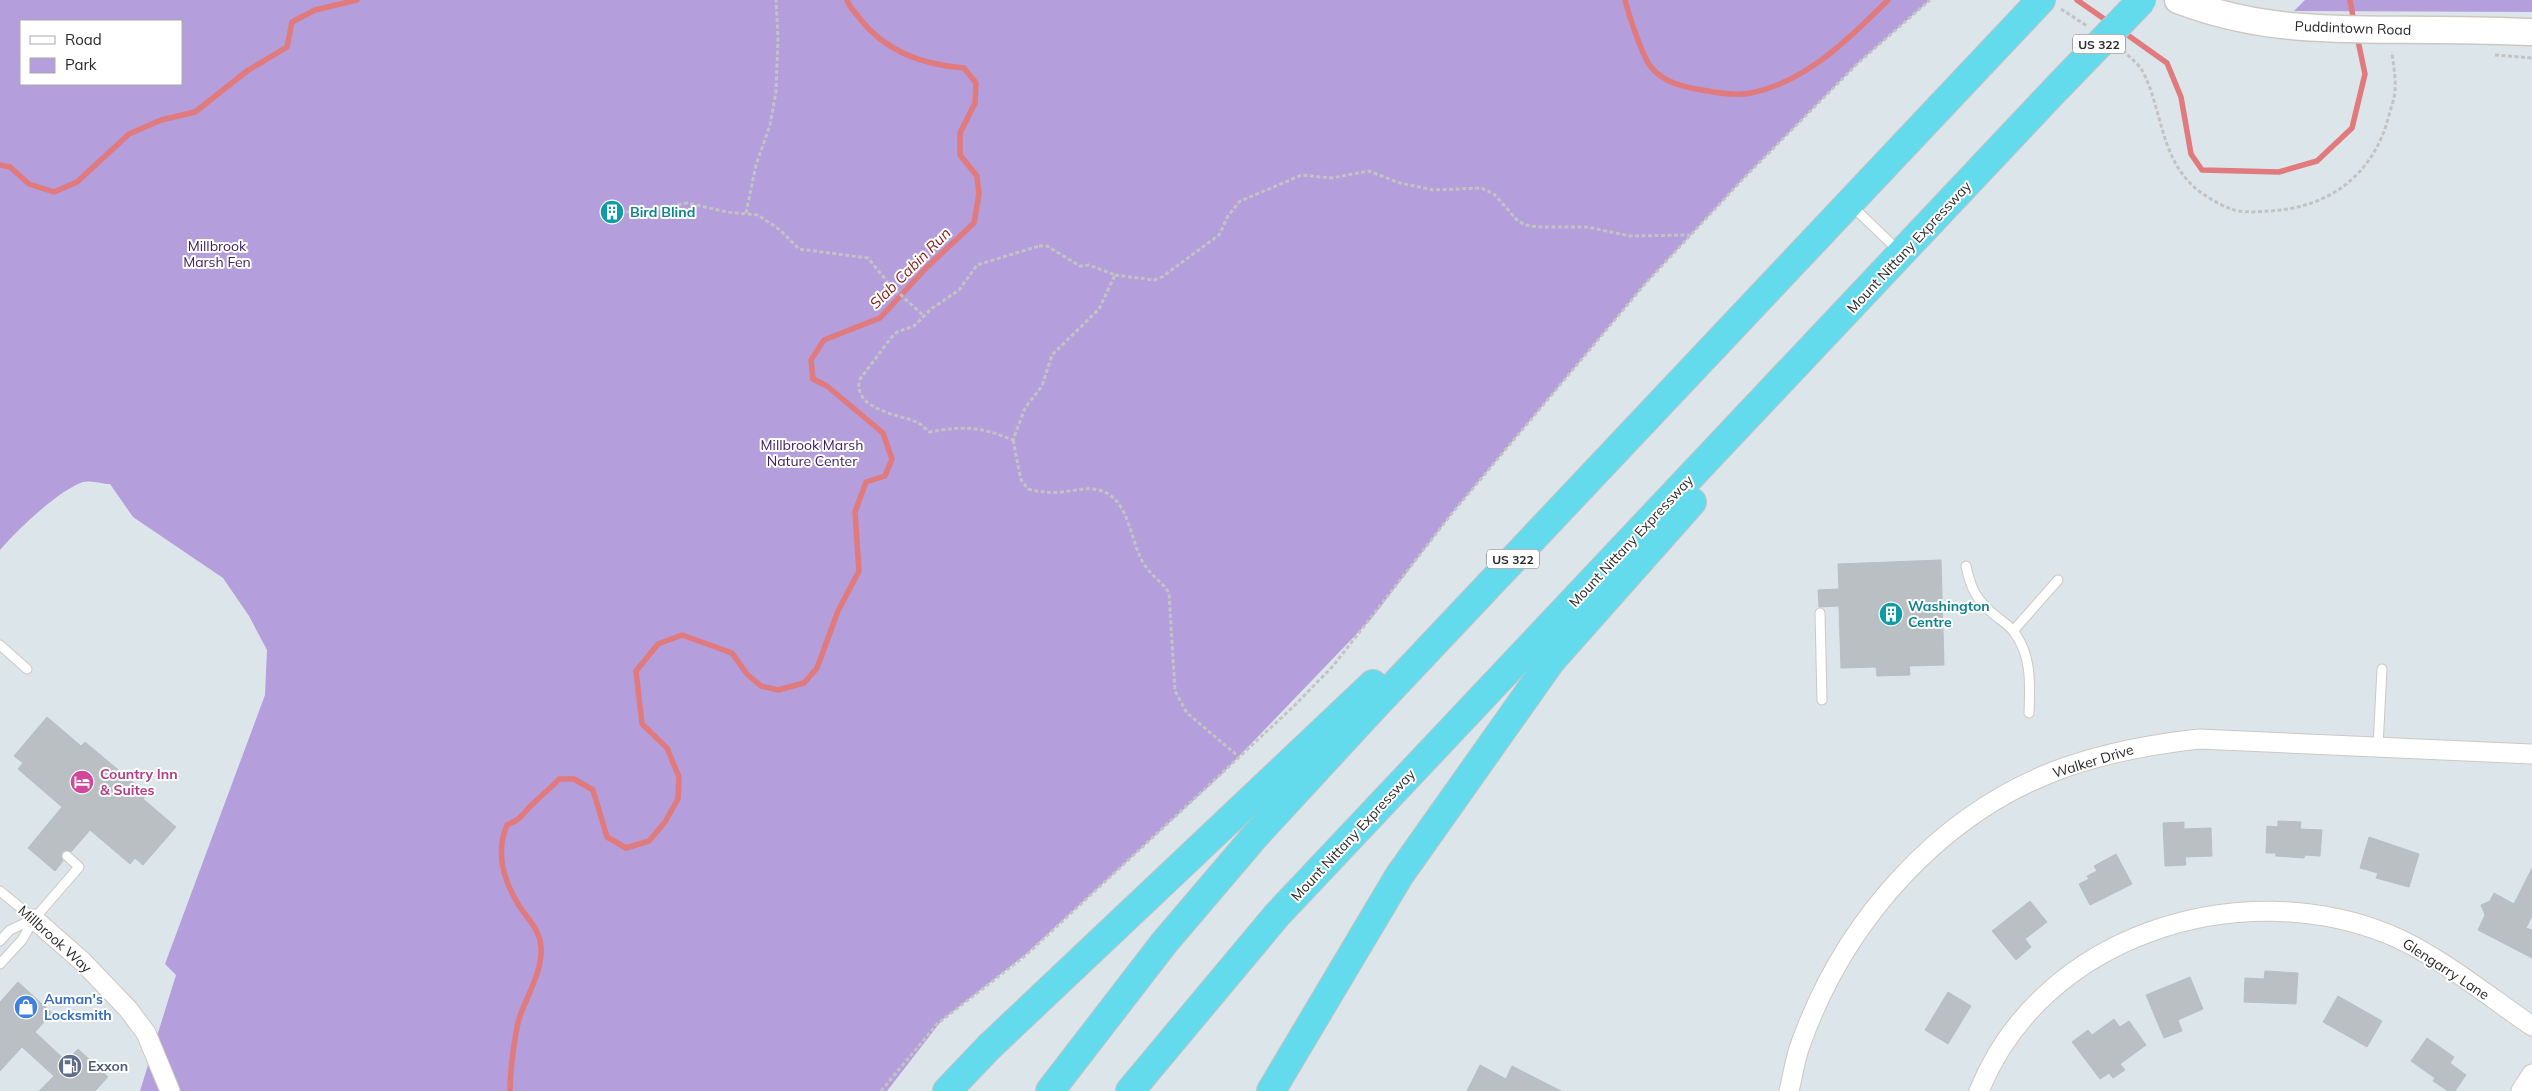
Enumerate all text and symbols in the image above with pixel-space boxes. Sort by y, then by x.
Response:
street label: Puddintown Road [2294,17,2412,39]
legend [20,20,182,85]
text: Road [65,30,102,49]
road number: US 322 [2073,34,2125,54]
text: Park [65,55,97,74]
street label: Mount Nittany Expressway [1843,177,1975,317]
building icon: Bird Blind [599,199,625,225]
place label: Bird Blind [630,203,695,221]
water label: Slab Cabin Run [865,223,955,313]
park label: Millbrook Marsh Fen [183,237,251,271]
park label: Millbrook Marsh Nature Center [761,436,863,470]
street label: Mount Nittany Expressway [1565,471,1697,611]
road number: US 322 [1487,550,1539,568]
place label: Washington Centre [1908,597,1990,631]
building icon: Washington Centre [1878,601,1904,627]
street label: Walker Drive [2050,740,2136,782]
place label: Country Inn & Suites [100,765,178,799]
street label: Mount Nittany Expressway [1287,765,1419,905]
hotel icon: Country Inn & Suites [69,769,95,795]
street label: Millbrook Way [15,901,96,977]
street label: Glengarry Lane [2399,934,2493,1004]
place label: Auman's Locksmith [44,990,112,1024]
shop icon: Auman's Locksmith [13,994,39,1020]
fuel station icon: Exxon [57,1053,83,1079]
place label: Exxon [88,1057,128,1075]

